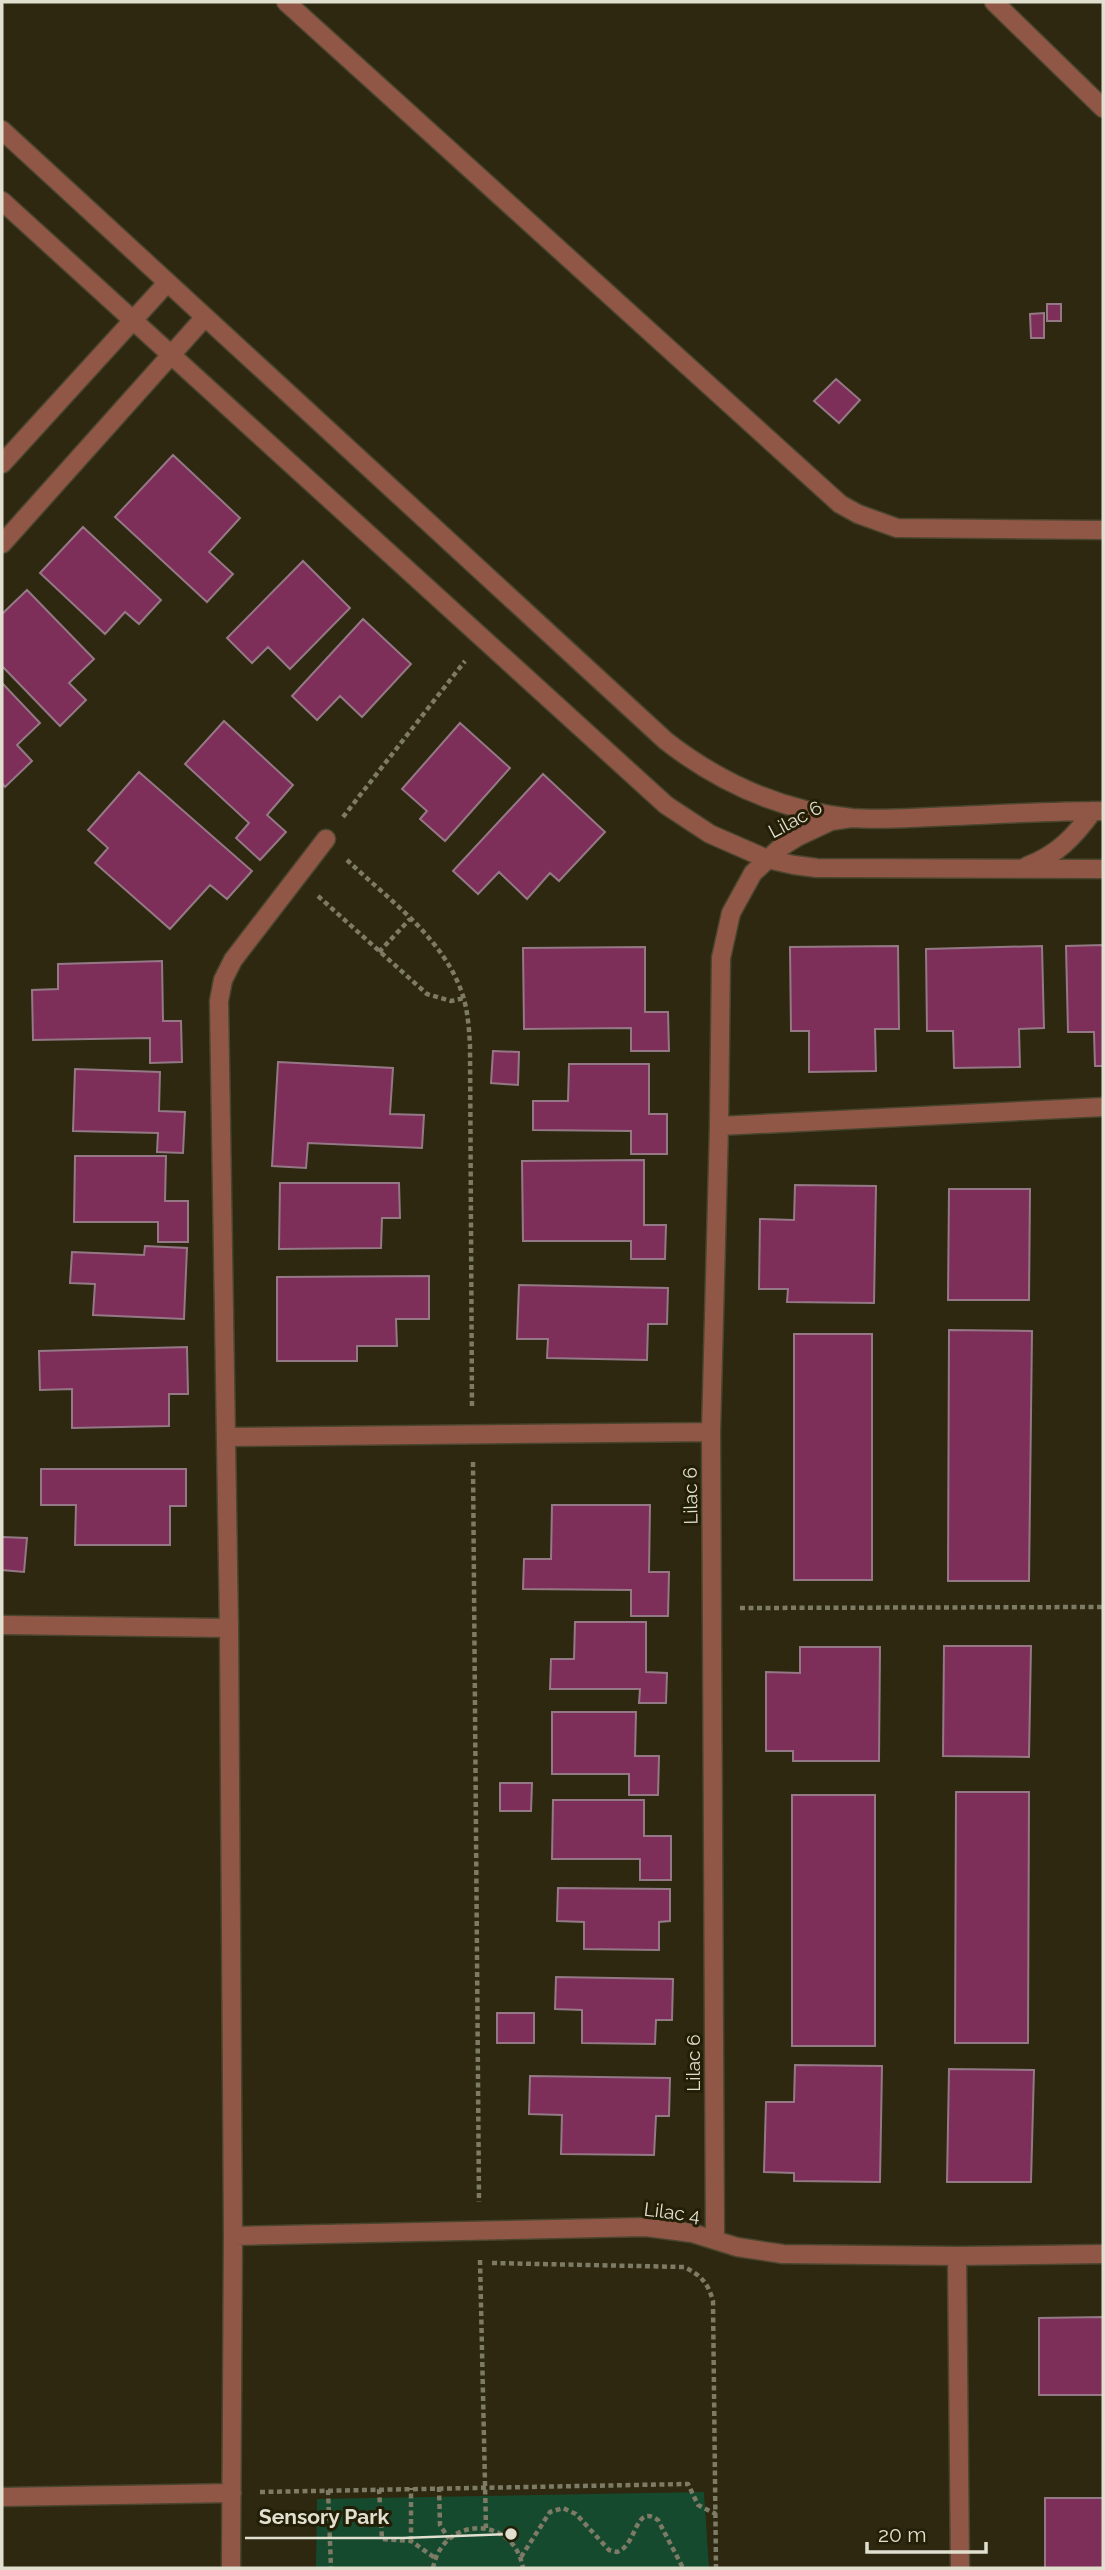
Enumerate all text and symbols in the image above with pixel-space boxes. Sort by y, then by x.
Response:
street label: Lilac 6 [764,796,826,842]
street label: Lilac 6 [679,1467,701,1525]
street label: Lilac 6 [682,2034,704,2092]
street label: Lilac 4 [643,2198,701,2226]
callout: Sensory Park [245,2496,403,2538]
text: Sensory Park [259,2504,389,2529]
scale bar [867,2510,986,2554]
text: 20 m [878,2522,926,2547]

